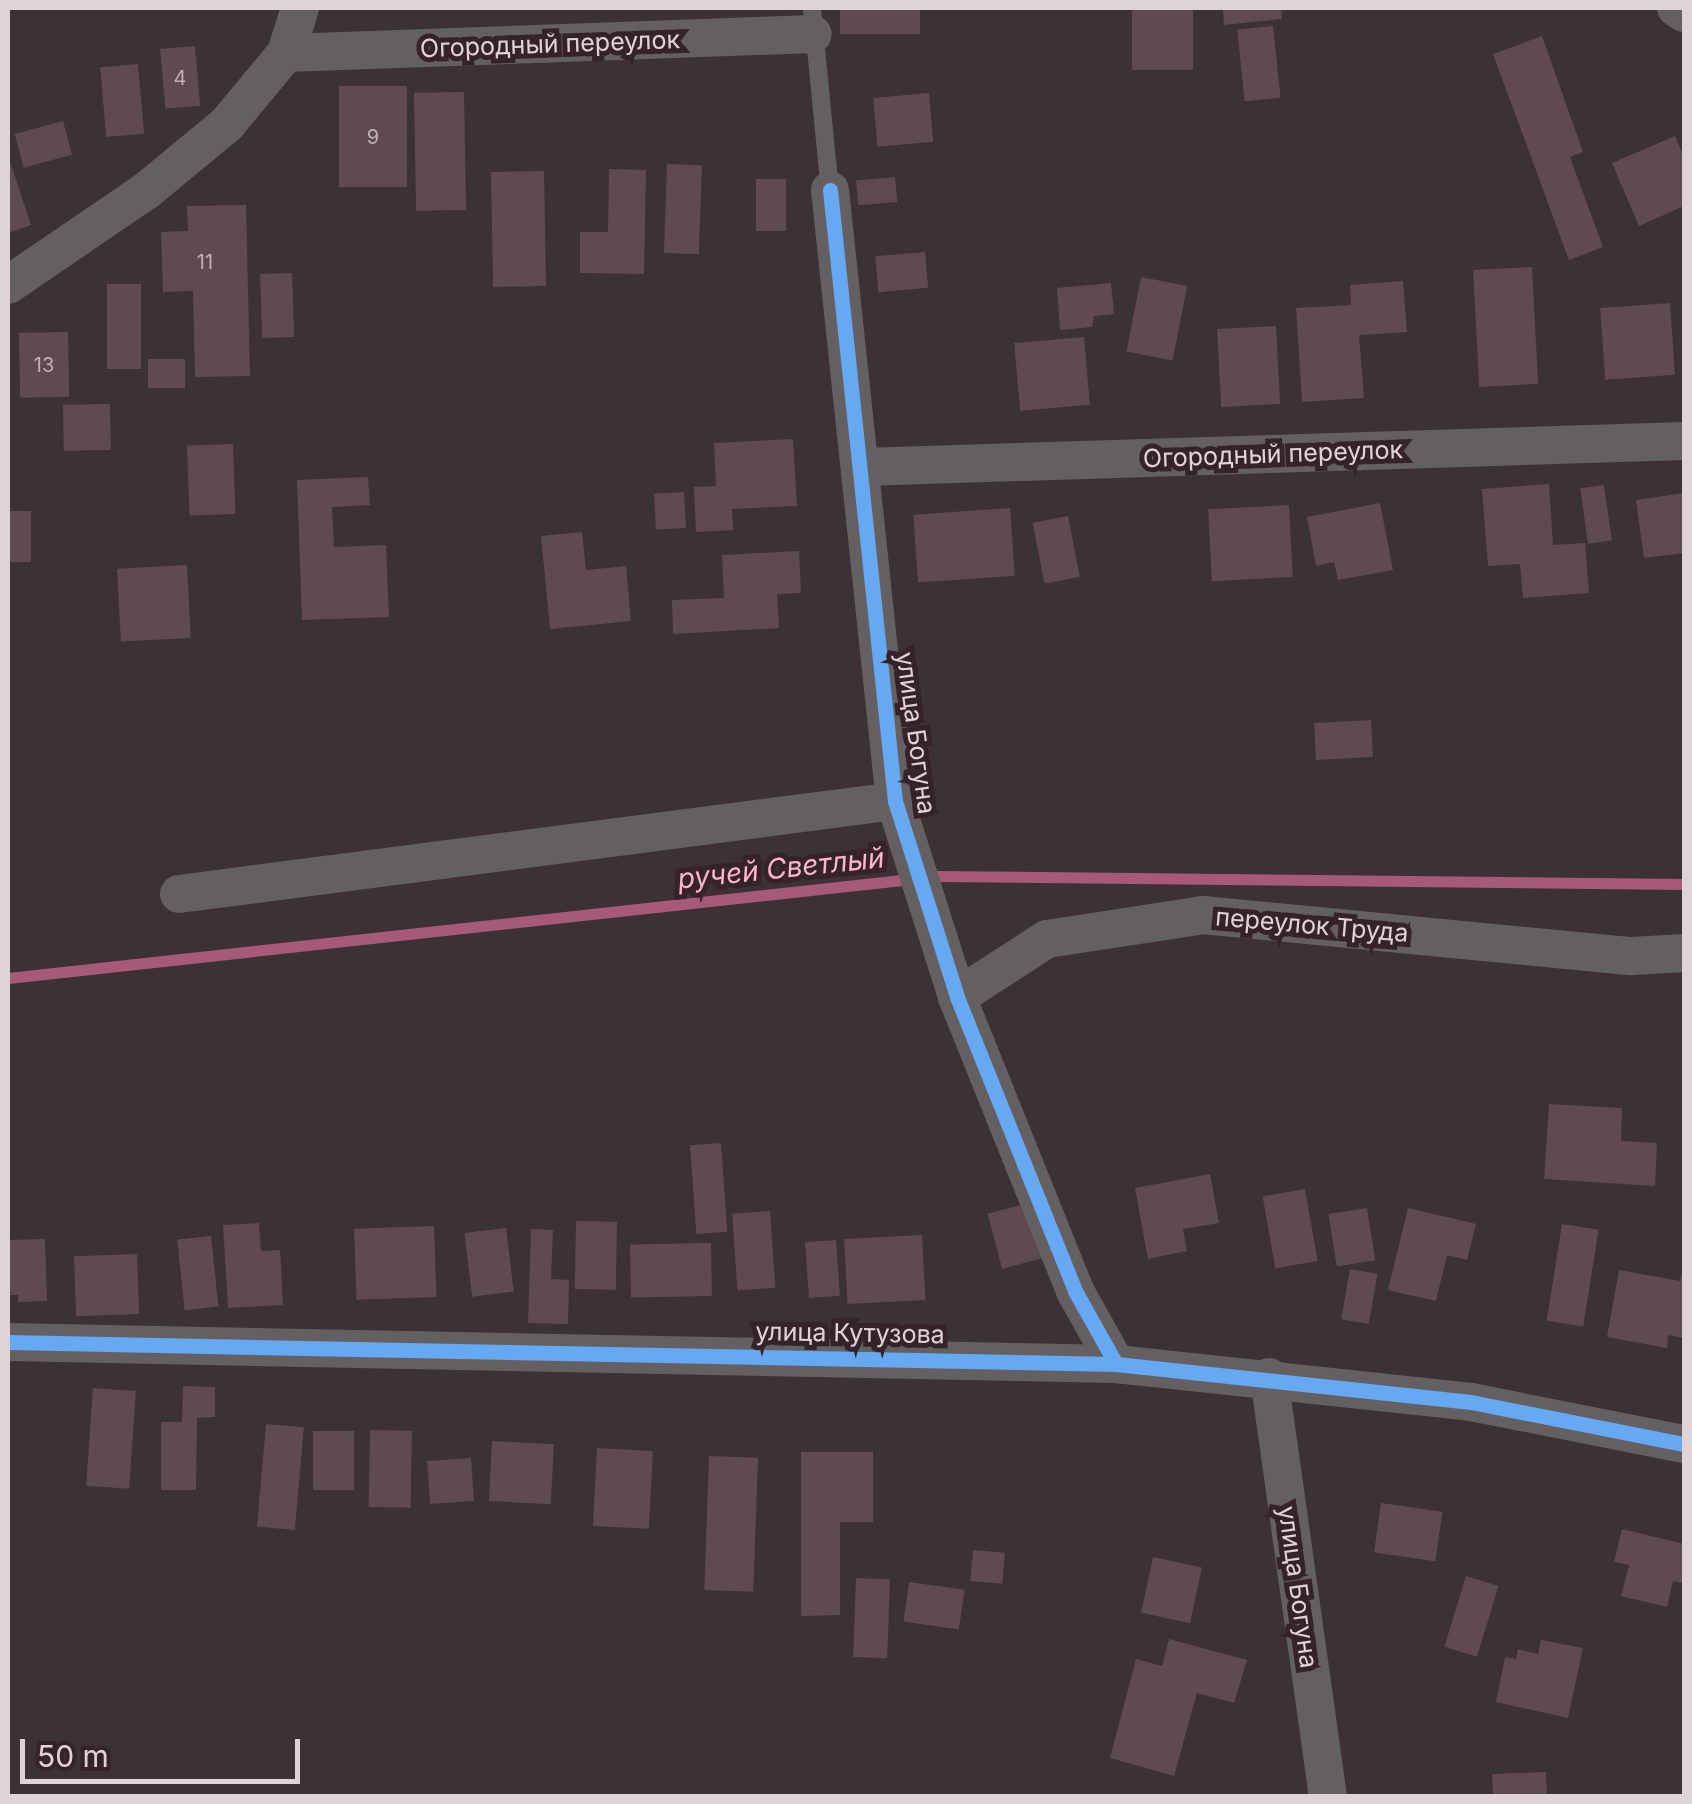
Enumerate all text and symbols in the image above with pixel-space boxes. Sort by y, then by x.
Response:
street label: Огородный переулок [420,24,680,64]
house number: 4 [174,66,186,90]
house number: 9 [367,125,379,149]
house number: 11 [197,250,213,274]
house number: 13 [34,353,54,377]
street label: Огородный переулок [1143,434,1403,474]
street label: улица Богуна [890,650,942,816]
water label: ручей Светлый [676,840,886,896]
street label: переулок Труда [1214,902,1410,948]
street label: улица Кутузова [755,1316,945,1350]
street label: улица Богуна [1272,1504,1324,1670]
scale bar [25,1719,305,1781]
text: 50 m [37,1738,109,1774]

